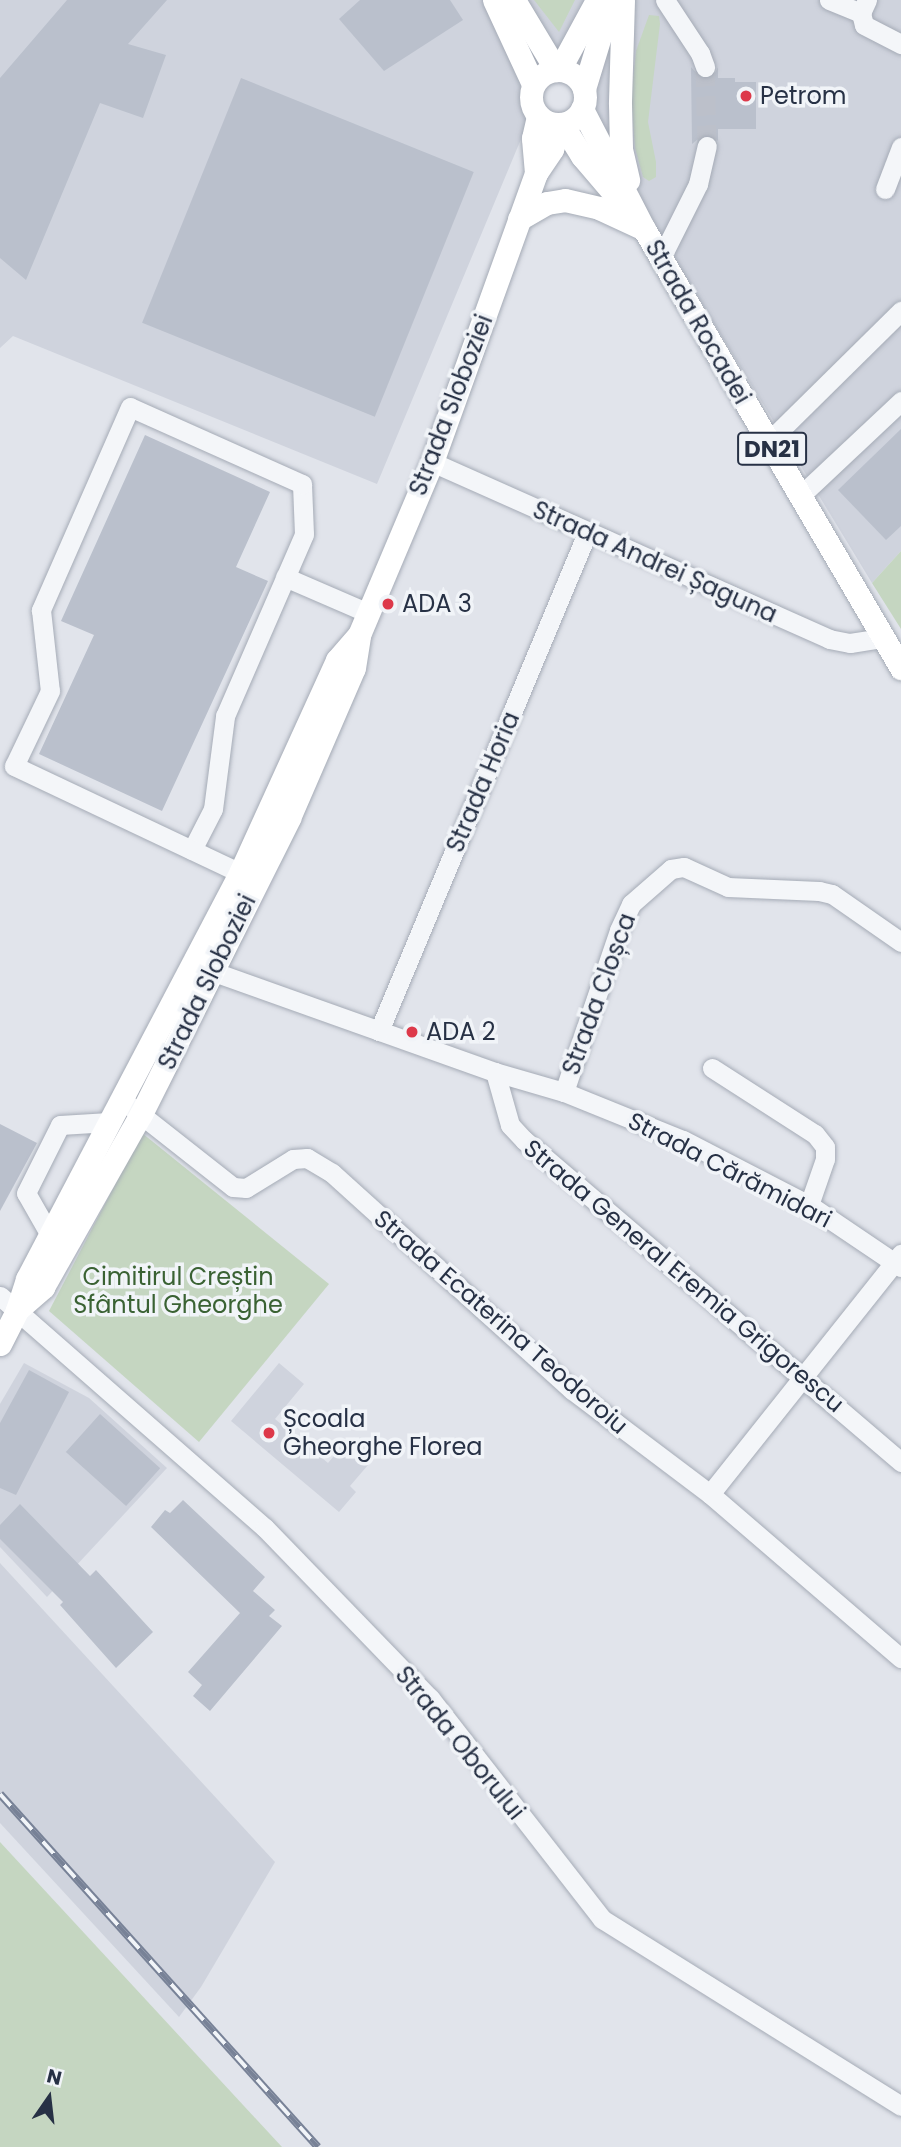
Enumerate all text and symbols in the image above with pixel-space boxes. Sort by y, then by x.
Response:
place label: Petrom [760,82,847,110]
marker: Petrom [738,88,754,104]
street label: Strada Rocadei [639,235,757,409]
street label: Strada Sloboziei [403,310,499,500]
road number: DN21 [737,430,807,468]
street label: Strada Andrei Șaguna [528,495,782,629]
place label: ADA 3 [402,590,472,618]
marker: ADA 3 [380,596,396,612]
street label: Strada Horia [440,707,526,857]
street label: Strada Sloboziei [152,890,262,1074]
street label: Strada Cloșca [556,909,642,1079]
place label: ADA 2 [426,1018,496,1046]
marker: ADA 2 [404,1024,420,1040]
street label: Strada Cărămidari [623,1106,837,1234]
street label: Strada General Eremia Grigorescu [518,1134,850,1418]
street label: Strada Ecaterina Teodoroiu [368,1204,634,1440]
park label: Cimitirul Creștin Sfântul Gheorghe [73,1263,283,1319]
place label: Școala Gheorghe Florea [283,1405,483,1461]
marker: Școala Gheorghe Florea [261,1425,277,1441]
street label: Strada Oborului [389,1661,531,1825]
text: N [44,2062,64,2092]
north arrow [14,2063,84,2133]

